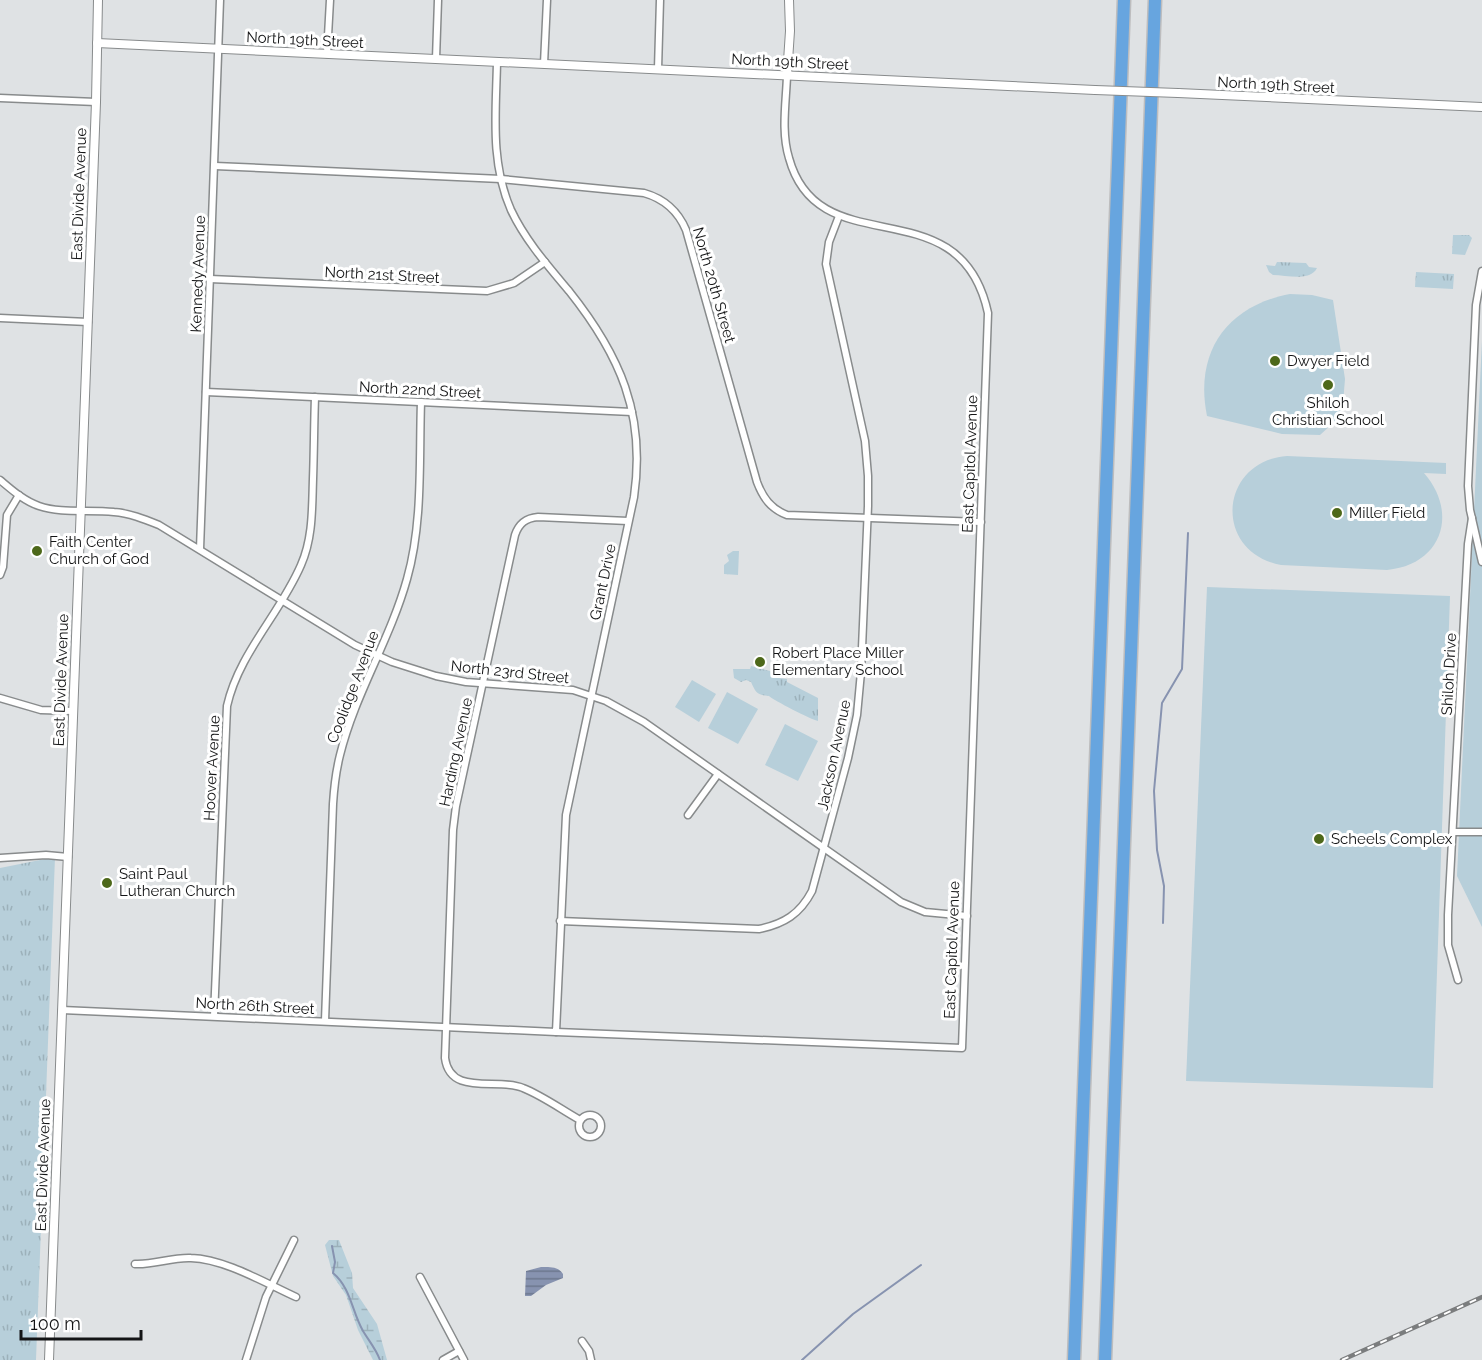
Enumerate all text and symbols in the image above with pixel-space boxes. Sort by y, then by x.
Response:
street label: North 19th Street [246,28,364,52]
street label: North 19th Street [731,50,849,74]
street label: North 19th Street [1217,73,1335,97]
street label: East Divide Avenue [68,127,90,261]
street label: Kennedy Avenue [187,215,209,333]
street label: North 20th Street [689,225,739,345]
street label: North 21st Street [324,263,440,287]
place label: Dwyer Field [1287,352,1370,370]
marker: Dwyer Field [1268,354,1282,368]
street label: North 22nd Street [358,378,482,402]
marker: Shiloh Christian School [1321,378,1335,392]
place label: Shiloh Christian School [1272,394,1385,429]
street label: East Capitol Avenue [959,395,981,533]
place label: Miller Field [1349,504,1425,522]
marker: Miller Field [1330,506,1344,520]
place label: Faith Center Church of God [49,533,149,568]
street label: Grant Drive [586,542,620,622]
marker: Faith Center Church of God [30,544,44,558]
street label: East Divide Avenue [50,613,72,747]
street label: Coolidge Avenue [323,628,383,746]
street label: Shiloh Drive [1438,632,1460,716]
place label: Robert Place Miller Elementary School [772,644,904,679]
marker: Robert Place Miller Elementary School [753,655,767,669]
street label: North 23rd Street [450,657,570,687]
street label: Harding Avenue [436,696,476,808]
street label: Jackson Avenue [814,698,855,812]
street label: Hoover Avenue [200,714,224,821]
place label: Scheels Complex [1331,830,1453,848]
marker: Scheels Complex [1312,832,1326,846]
place label: Saint Paul Lutheran Church [119,865,235,900]
marker: Saint Paul Lutheran Church [100,876,114,890]
street label: East Capitol Avenue [941,881,963,1019]
street label: North 26th Street [195,994,315,1018]
street label: East Divide Avenue [32,1098,54,1232]
scale bar [21,1303,141,1341]
text: 100 m [30,1313,81,1334]

